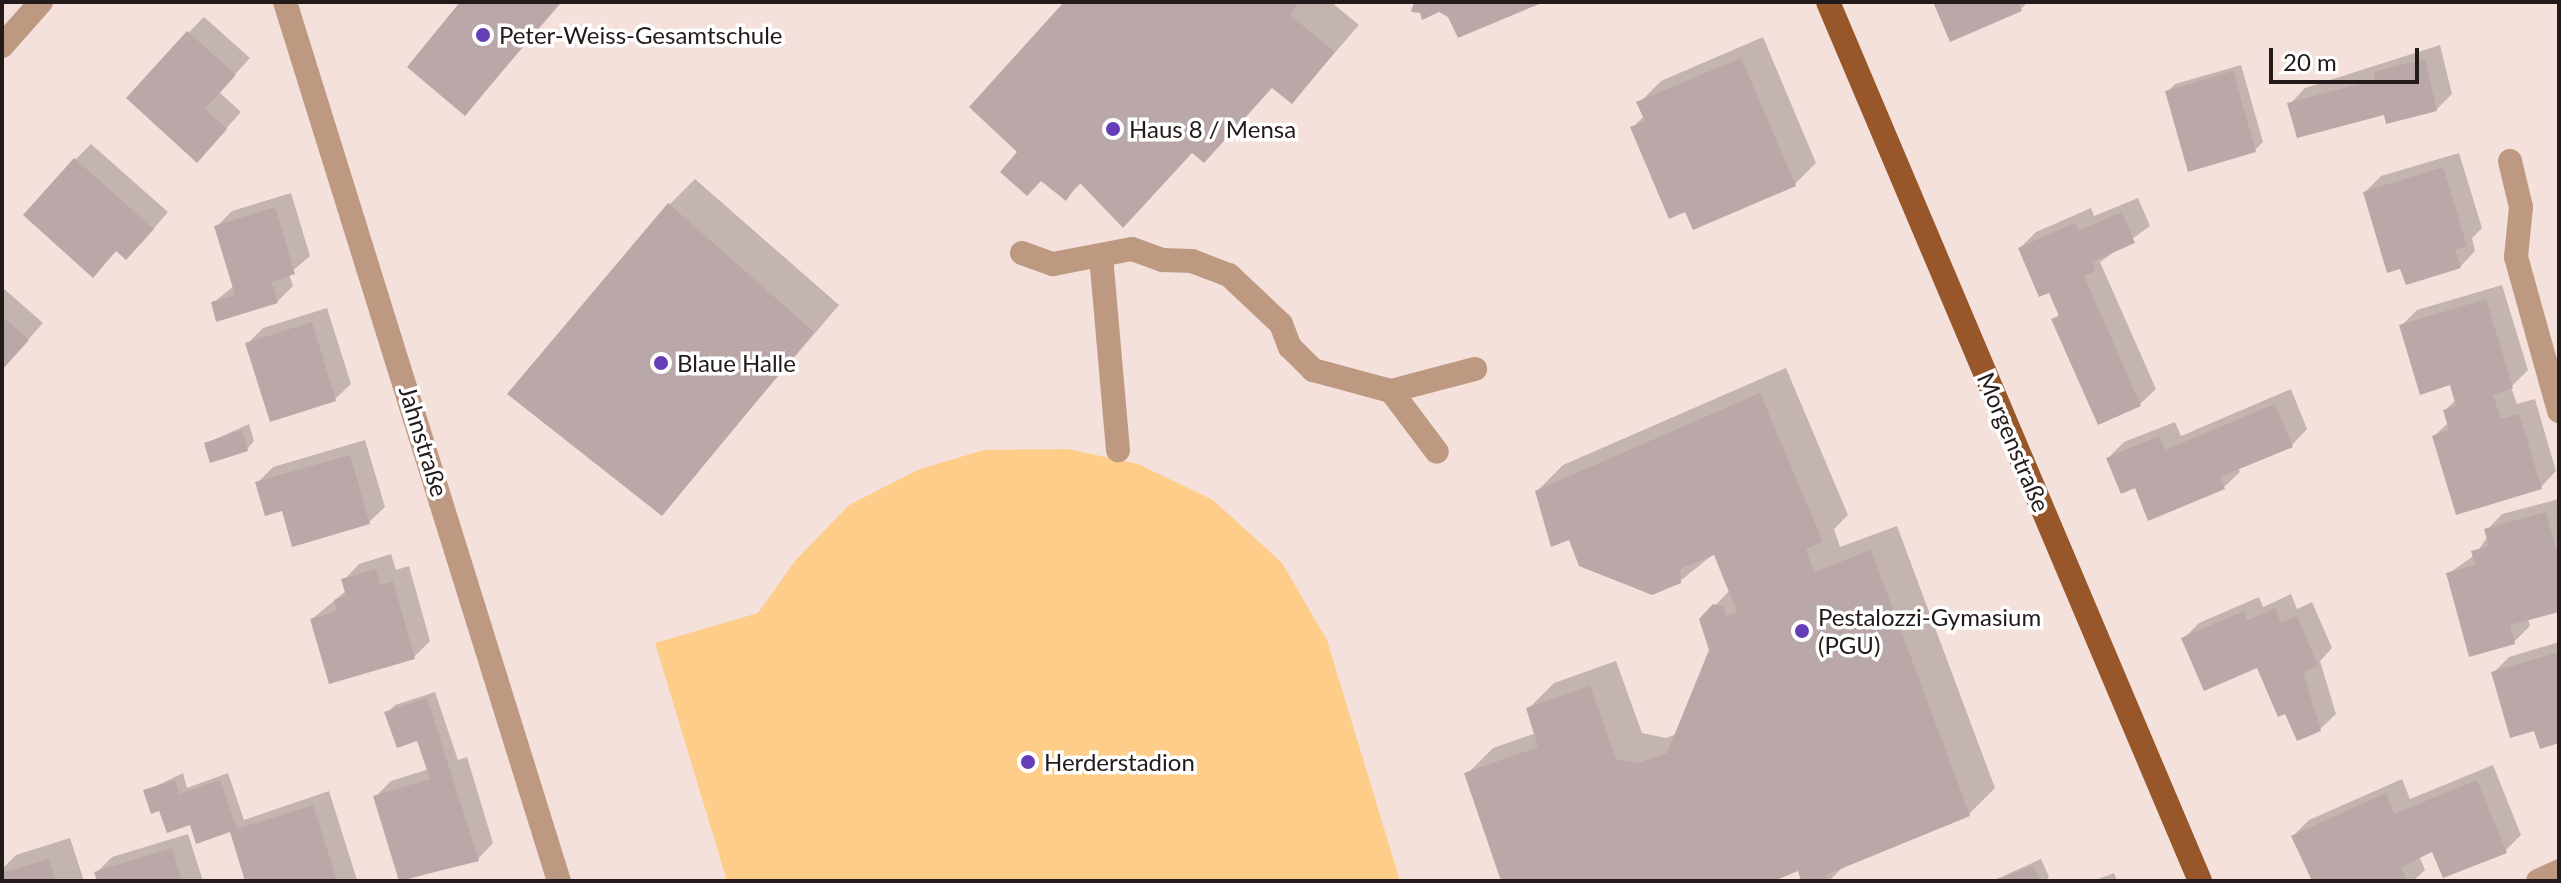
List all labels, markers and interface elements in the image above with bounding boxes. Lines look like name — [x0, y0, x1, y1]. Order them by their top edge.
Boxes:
place label: Peter-Weiss-Gesamtschule — [499, 21, 782, 49]
marker: Peter-Weiss-Gesamtschule — [474, 26, 492, 44]
scale bar — [2273, 32, 2423, 82]
text: 20 m — [2283, 47, 2337, 76]
place label: Haus 8 / Mensa — [1129, 115, 1296, 143]
marker: Haus 8 / Mensa — [1104, 120, 1122, 138]
place label: Blaue Halle — [677, 349, 796, 377]
marker: Blaue Halle — [652, 354, 670, 372]
street label: Morgenstraße — [1972, 368, 2056, 516]
street label: Jahnstraße — [394, 382, 454, 500]
place label: Pestalozzi-Gymasium (PGU) — [1818, 603, 2041, 659]
marker: Pestalozzi-Gymasium (PGU) — [1793, 622, 1811, 640]
place label: Herderstadion — [1044, 748, 1195, 776]
marker: Herderstadion — [1019, 753, 1037, 771]

